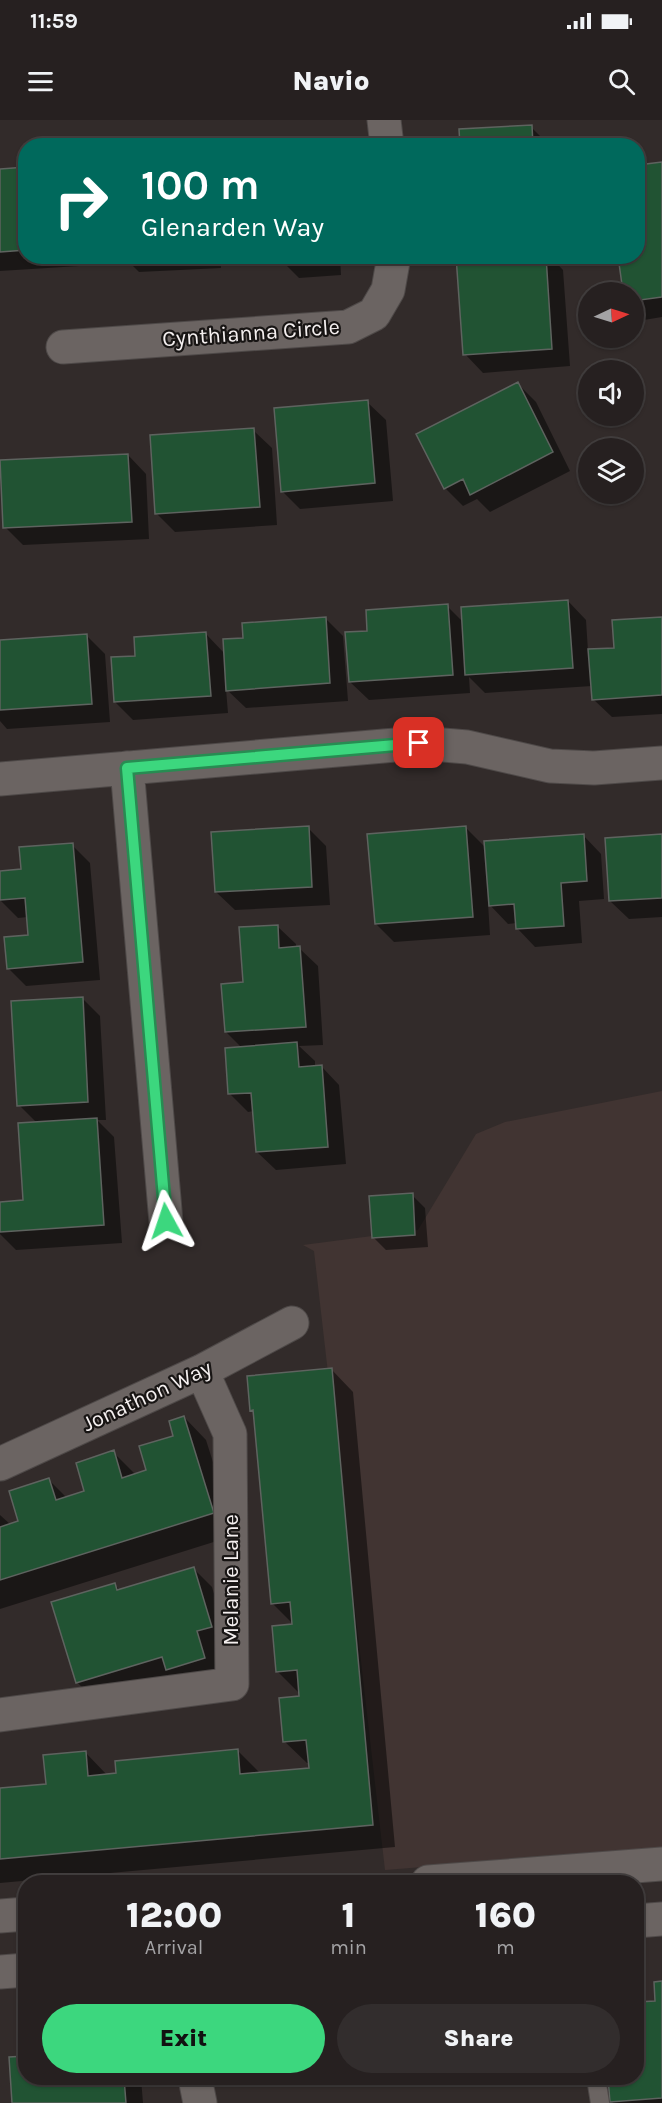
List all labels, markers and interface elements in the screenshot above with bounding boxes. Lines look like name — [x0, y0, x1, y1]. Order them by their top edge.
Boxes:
text: 11:59 — [30, 8, 78, 34]
icon: menu — [24, 65, 57, 98]
text: Navio — [292, 65, 370, 97]
icon: search — [605, 65, 638, 98]
text: 100 m — [141, 160, 260, 210]
icon: right — [42, 162, 120, 240]
text: Glenarden Way — [141, 211, 324, 243]
north arrow — [578, 282, 644, 348]
map controls — [578, 282, 644, 504]
street label: Cynthianna Circle — [161, 314, 341, 352]
button: sound — [578, 360, 644, 426]
button: layers — [578, 438, 644, 504]
pin — [393, 717, 444, 768]
icon: arrive — [402, 726, 435, 759]
position arrow — [134, 1189, 198, 1253]
street label: Jonathon Way — [78, 1355, 216, 1437]
street label: Melanie Lane — [218, 1514, 244, 1646]
text: 12:00 — [126, 1894, 222, 1936]
text: 1 — [342, 1894, 355, 1936]
text: 160 — [475, 1894, 536, 1936]
text: Arrival — [145, 1936, 203, 1959]
text: min — [330, 1936, 367, 1959]
text: m — [496, 1936, 515, 1959]
button: Exit — [42, 2004, 325, 2073]
button: Share — [337, 2004, 620, 2073]

